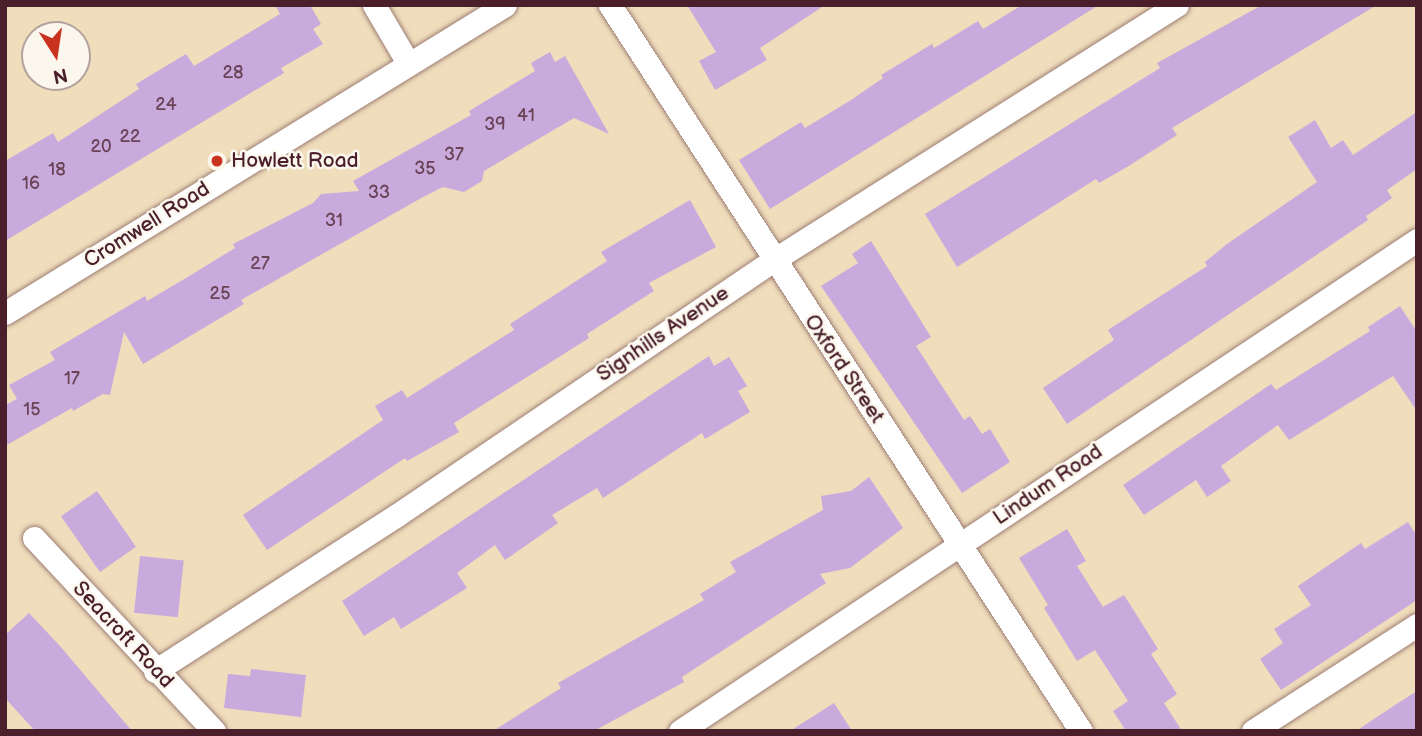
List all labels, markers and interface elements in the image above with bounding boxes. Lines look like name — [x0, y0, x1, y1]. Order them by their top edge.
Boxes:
north arrow — [21, 21, 91, 91]
text: N — [51, 62, 69, 88]
house number: 28 — [222, 62, 244, 84]
house number: 24 — [155, 94, 177, 116]
house number: 41 — [517, 105, 535, 127]
house number: 39 — [484, 114, 506, 136]
house number: 22 — [119, 126, 141, 148]
house number: 20 — [90, 136, 112, 158]
house number: 37 — [444, 144, 464, 166]
place label: Howlett Road — [231, 148, 359, 174]
marker: Howlett Road — [209, 153, 225, 169]
house number: 35 — [414, 158, 436, 180]
house number: 18 — [48, 159, 66, 181]
house number: 16 — [22, 173, 40, 195]
street label: Cromwell Road — [80, 176, 214, 274]
house number: 33 — [368, 182, 390, 204]
house number: 31 — [325, 210, 343, 232]
house number: 27 — [250, 253, 270, 275]
street label: Signhills Avenue — [592, 280, 734, 388]
house number: 25 — [210, 283, 230, 305]
street label: Oxford Street — [798, 310, 890, 428]
house number: 17 — [64, 368, 80, 390]
house number: 15 — [23, 399, 41, 421]
street label: Lindum Road — [989, 439, 1107, 531]
street label: Seacroft Road — [67, 576, 179, 694]

